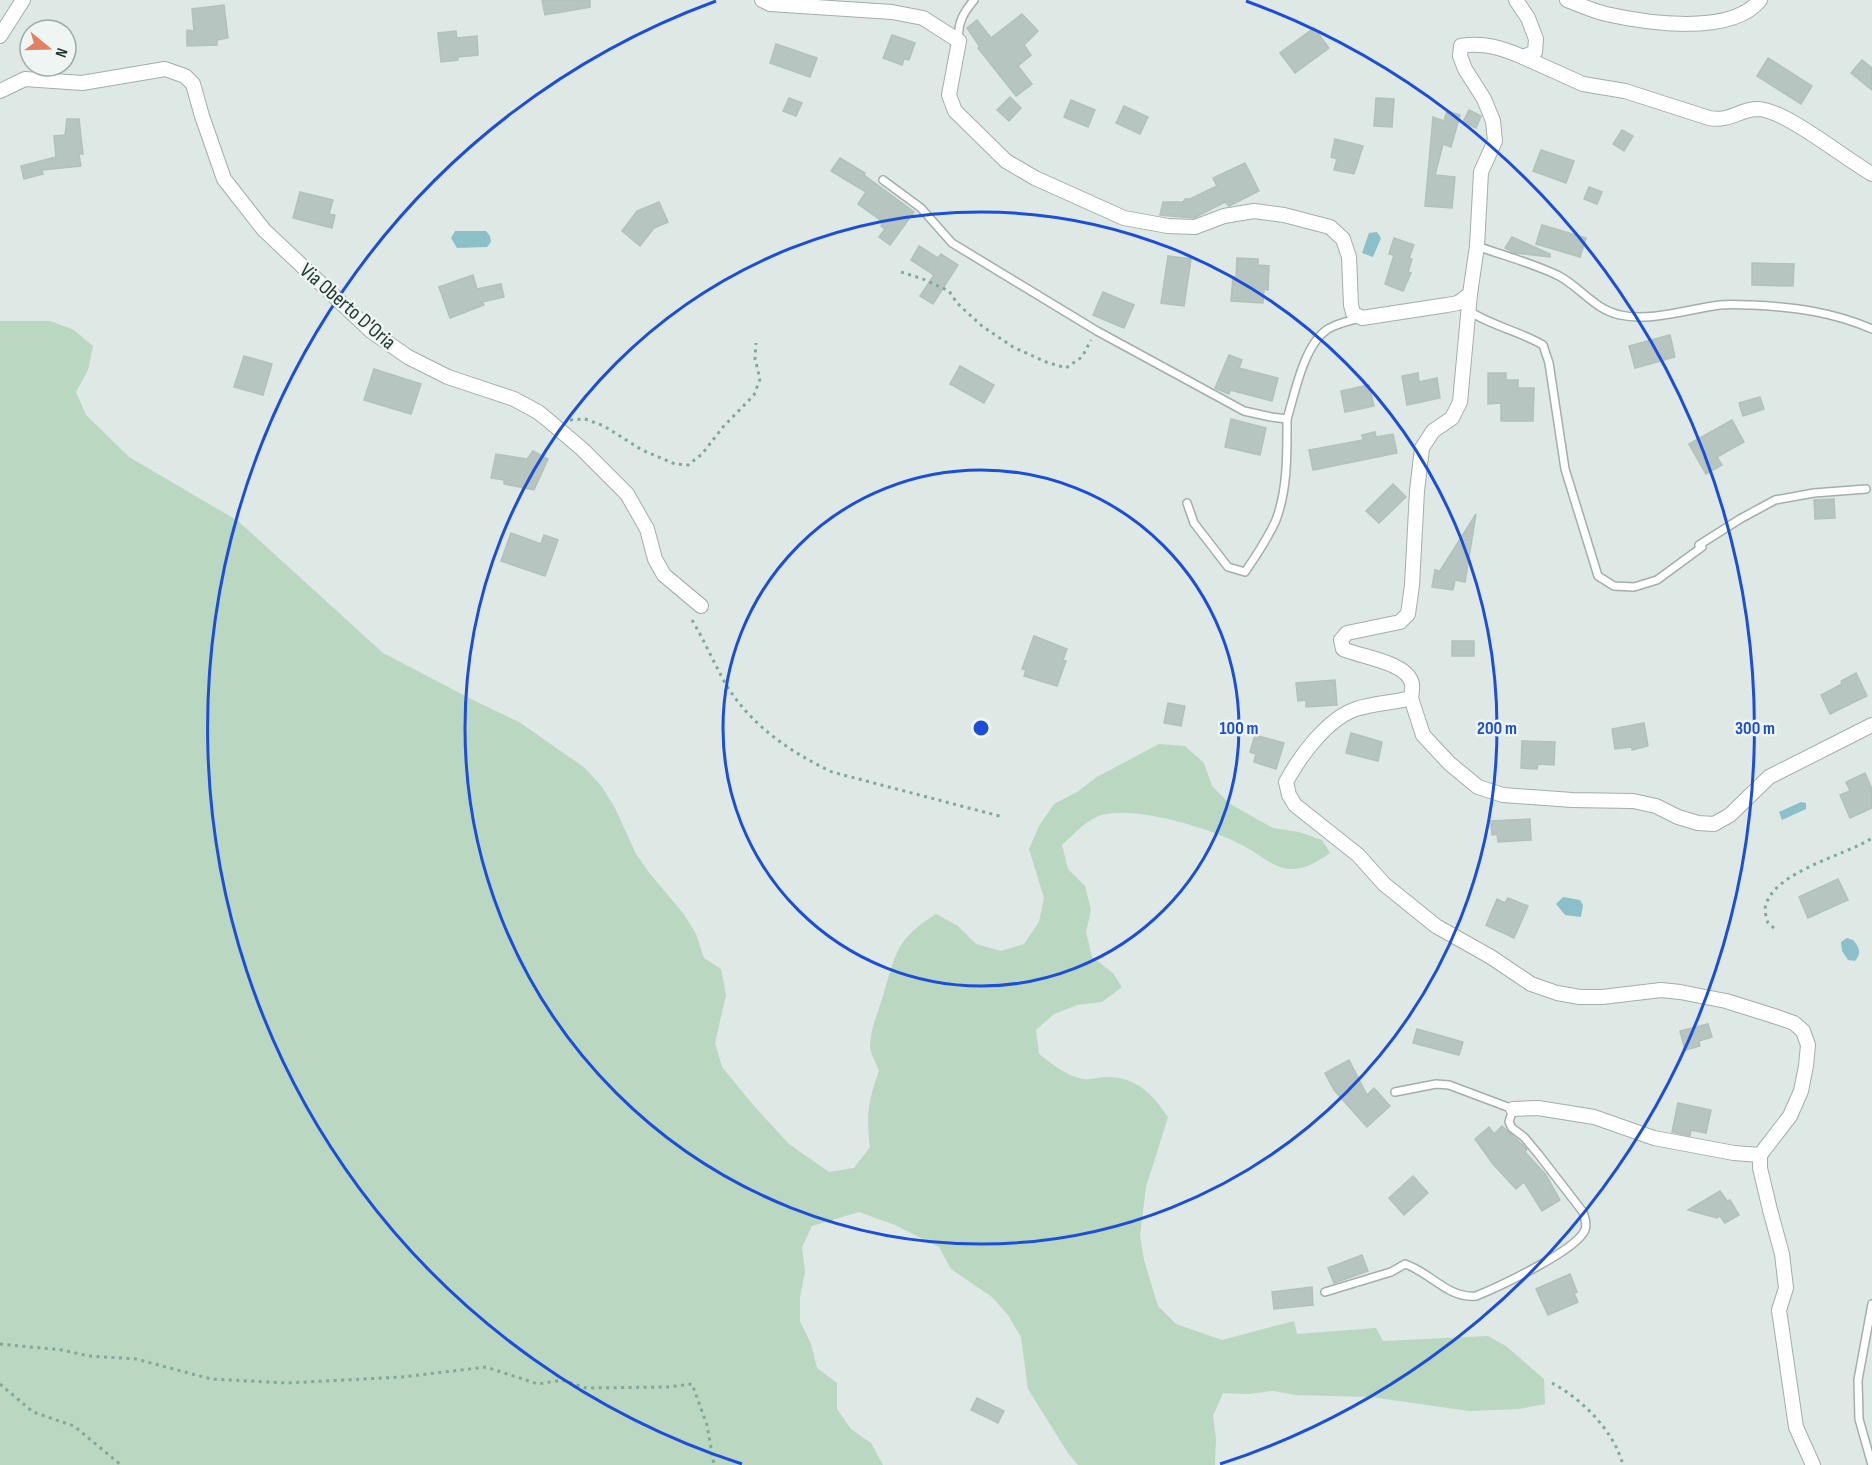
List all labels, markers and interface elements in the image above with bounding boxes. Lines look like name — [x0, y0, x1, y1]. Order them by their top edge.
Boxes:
north arrow — [18, 18, 78, 78]
text: N — [50, 45, 71, 60]
street label: Via Oberto D'Oria — [295, 258, 401, 355]
centre of rings — [971, 718, 991, 738]
text: 100 m — [1220, 718, 1259, 739]
text: 200 m — [1477, 718, 1517, 739]
text: 300 m — [1735, 718, 1775, 739]

